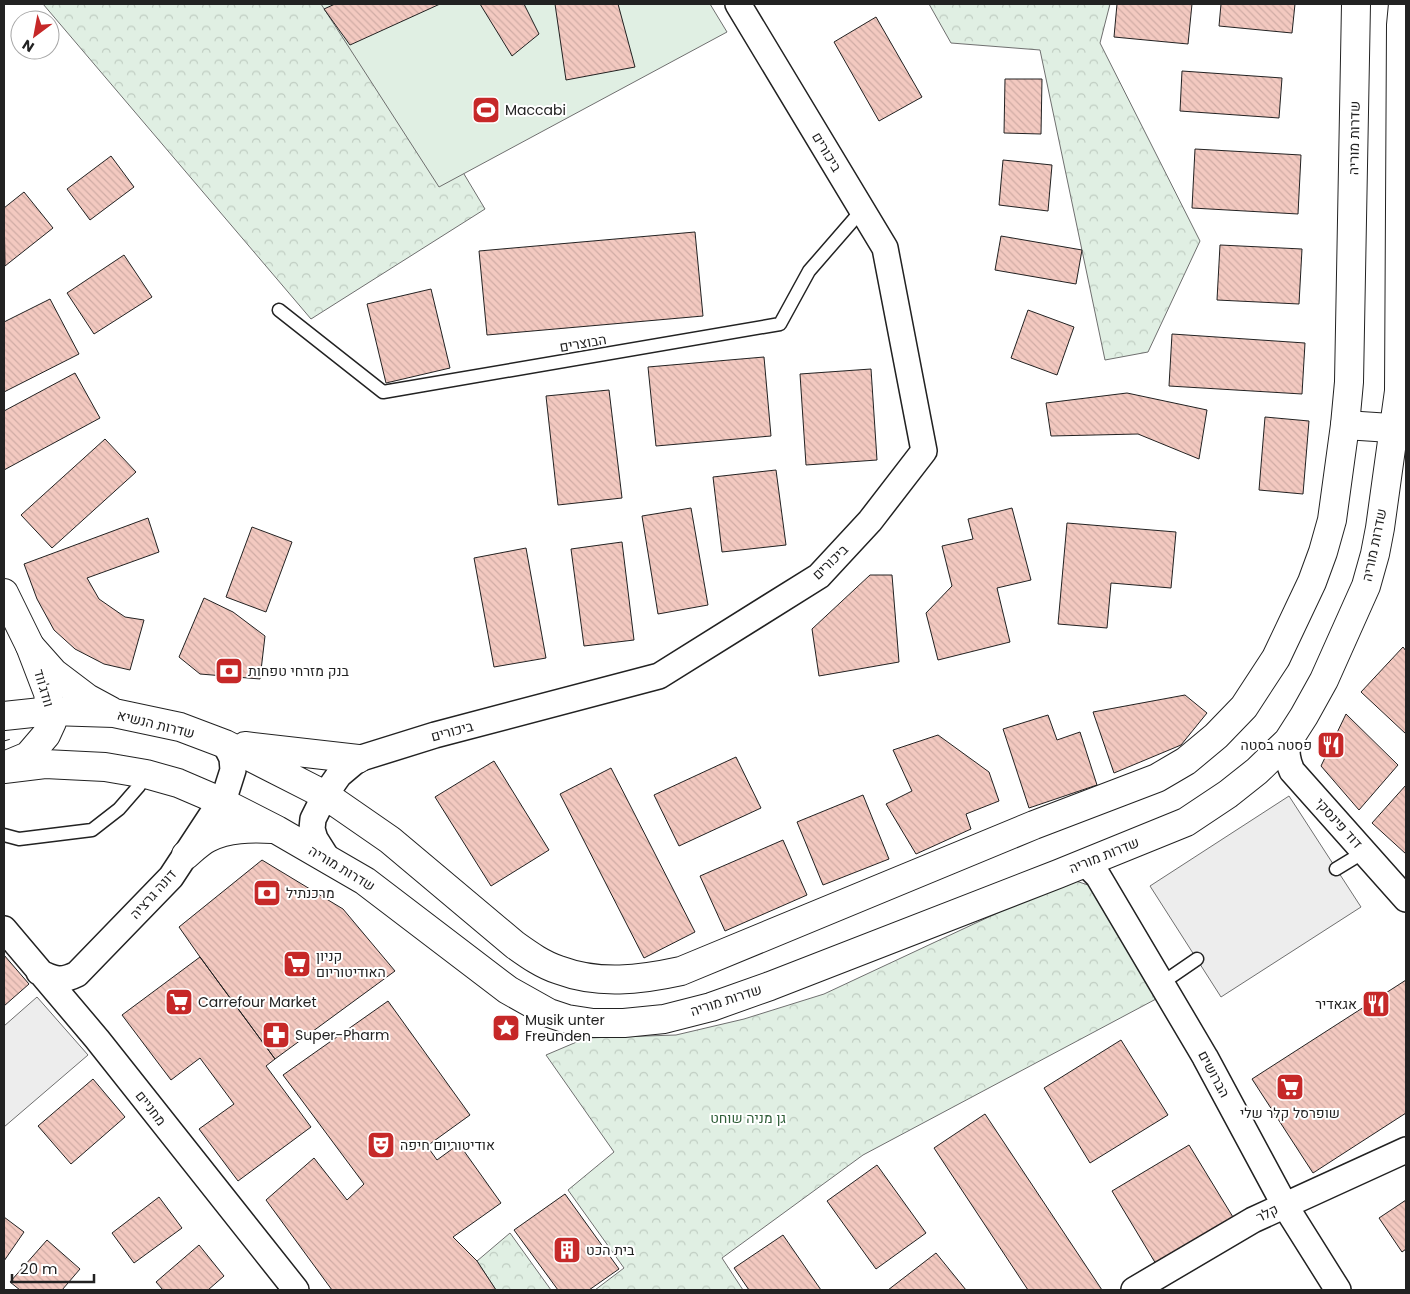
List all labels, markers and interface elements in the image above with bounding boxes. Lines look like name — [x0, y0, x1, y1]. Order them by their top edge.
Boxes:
north arrow — [10, 10, 60, 60]
text: N — [18, 35, 38, 57]
sports icon: Maccabi — [471, 95, 501, 125]
place label: Maccabi — [505, 100, 566, 120]
street label: שדרות מוריה — [1343, 101, 1365, 175]
street label: ביכורים — [807, 128, 847, 176]
street label: הבוצרים — [558, 329, 608, 357]
street label: שדרות מוריה — [1357, 507, 1391, 583]
street label: ביכורים — [807, 539, 853, 584]
bank icon: בנק מזרחי טפחות — [214, 656, 244, 686]
place label: בנק מזרחי טפחות — [248, 661, 349, 681]
street label: וודג'ווד — [29, 667, 59, 709]
street label: שדרות הנשיא — [115, 705, 197, 743]
street label: ביכורים — [429, 716, 476, 746]
restaurant icon: פסטה בסטה — [1316, 730, 1346, 760]
place label: פסטה בסטה — [1241, 735, 1312, 755]
street label: דוד פינסקי — [1311, 793, 1367, 853]
street label: שדרות מוריה — [1066, 832, 1142, 878]
street label: שדרות מוריה — [305, 840, 379, 896]
street label: דונה גרציה — [125, 865, 181, 923]
bank icon: מרכנתיל — [252, 878, 282, 908]
place label: מרכנתיל — [286, 883, 335, 903]
place label: קניון האודיטוריום — [316, 946, 386, 982]
supermarket icon: קניון האודיטוריום — [282, 949, 312, 979]
street label: שדרות מוריה — [688, 979, 764, 1021]
supermarket icon: Carrefour Market — [164, 987, 194, 1017]
restaurant icon: אגאדיר — [1361, 989, 1391, 1019]
place label: Carrefour Market — [198, 992, 317, 1012]
place label: אגאדיר — [1315, 994, 1357, 1014]
place label: Musik unter Freunden — [525, 1010, 605, 1046]
place icon: Musik unter Freunden — [491, 1013, 521, 1043]
pharmacy icon: Super-Pharm — [261, 1020, 291, 1050]
place label: Super-Pharm — [295, 1025, 389, 1045]
street label: הברושים — [1193, 1047, 1235, 1101]
supermarket icon: שופרסל קלר שלי — [1275, 1072, 1305, 1102]
street label: מחניים — [131, 1086, 171, 1130]
place label: שופרסל קלר שלי — [1240, 1103, 1340, 1123]
park label: גן מניה שוחט — [710, 1108, 786, 1128]
theatre icon: אודיטוריום חיפה — [366, 1130, 396, 1160]
place label: אודיטוריום חיפה — [400, 1135, 495, 1155]
street label: קלר — [1252, 1199, 1282, 1227]
building icon: בית הכט — [552, 1235, 582, 1265]
place label: בית הכט — [586, 1240, 635, 1260]
scale bar — [12, 1252, 95, 1284]
text: 20 m — [20, 1258, 58, 1279]

